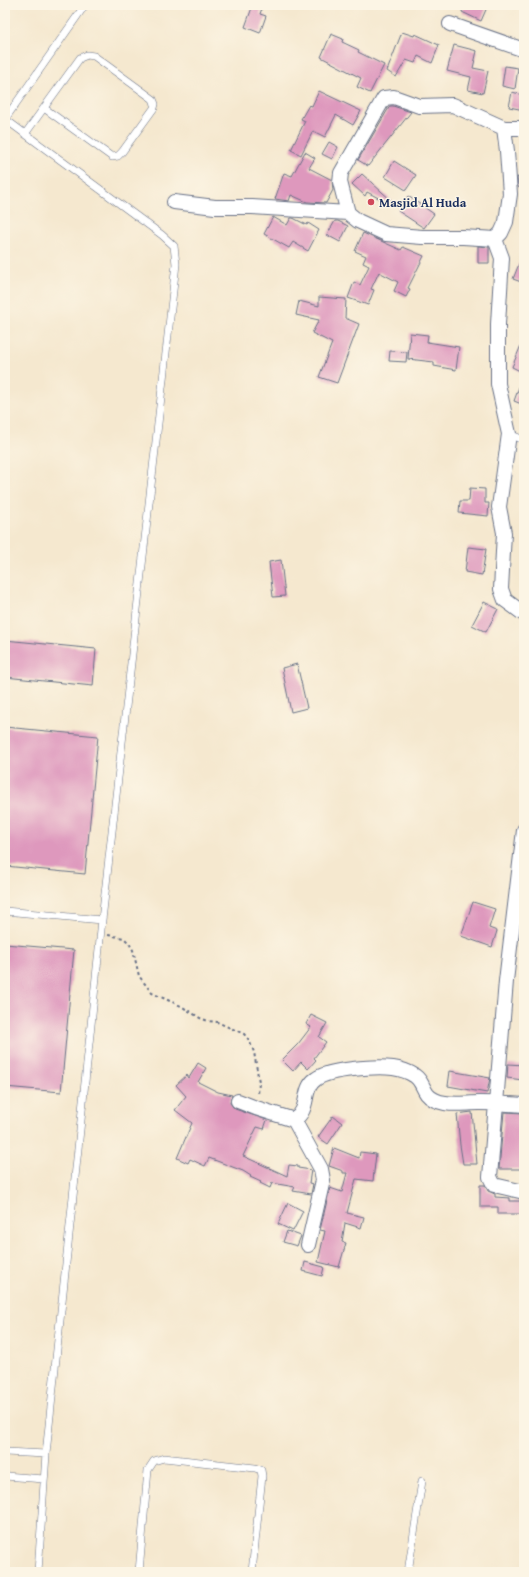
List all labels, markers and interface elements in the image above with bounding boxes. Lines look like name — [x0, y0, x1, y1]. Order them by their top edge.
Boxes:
place label: Masjid Al Huda — [379, 193, 467, 212]
marker: Masjid Al Huda — [366, 197, 376, 207]

